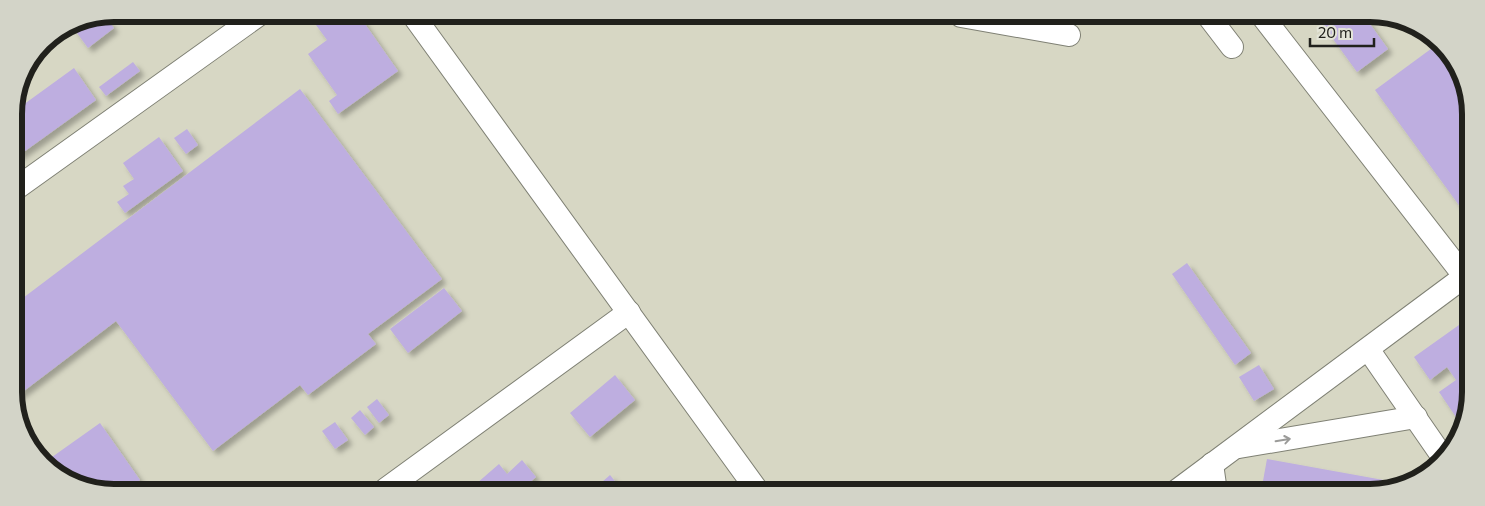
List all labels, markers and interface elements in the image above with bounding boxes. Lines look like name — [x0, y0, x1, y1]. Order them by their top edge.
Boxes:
scale bar — [1310, 15, 1374, 47]
text: 20 m — [1318, 23, 1352, 41]
one-way arrow — [1275, 434, 1291, 444]

